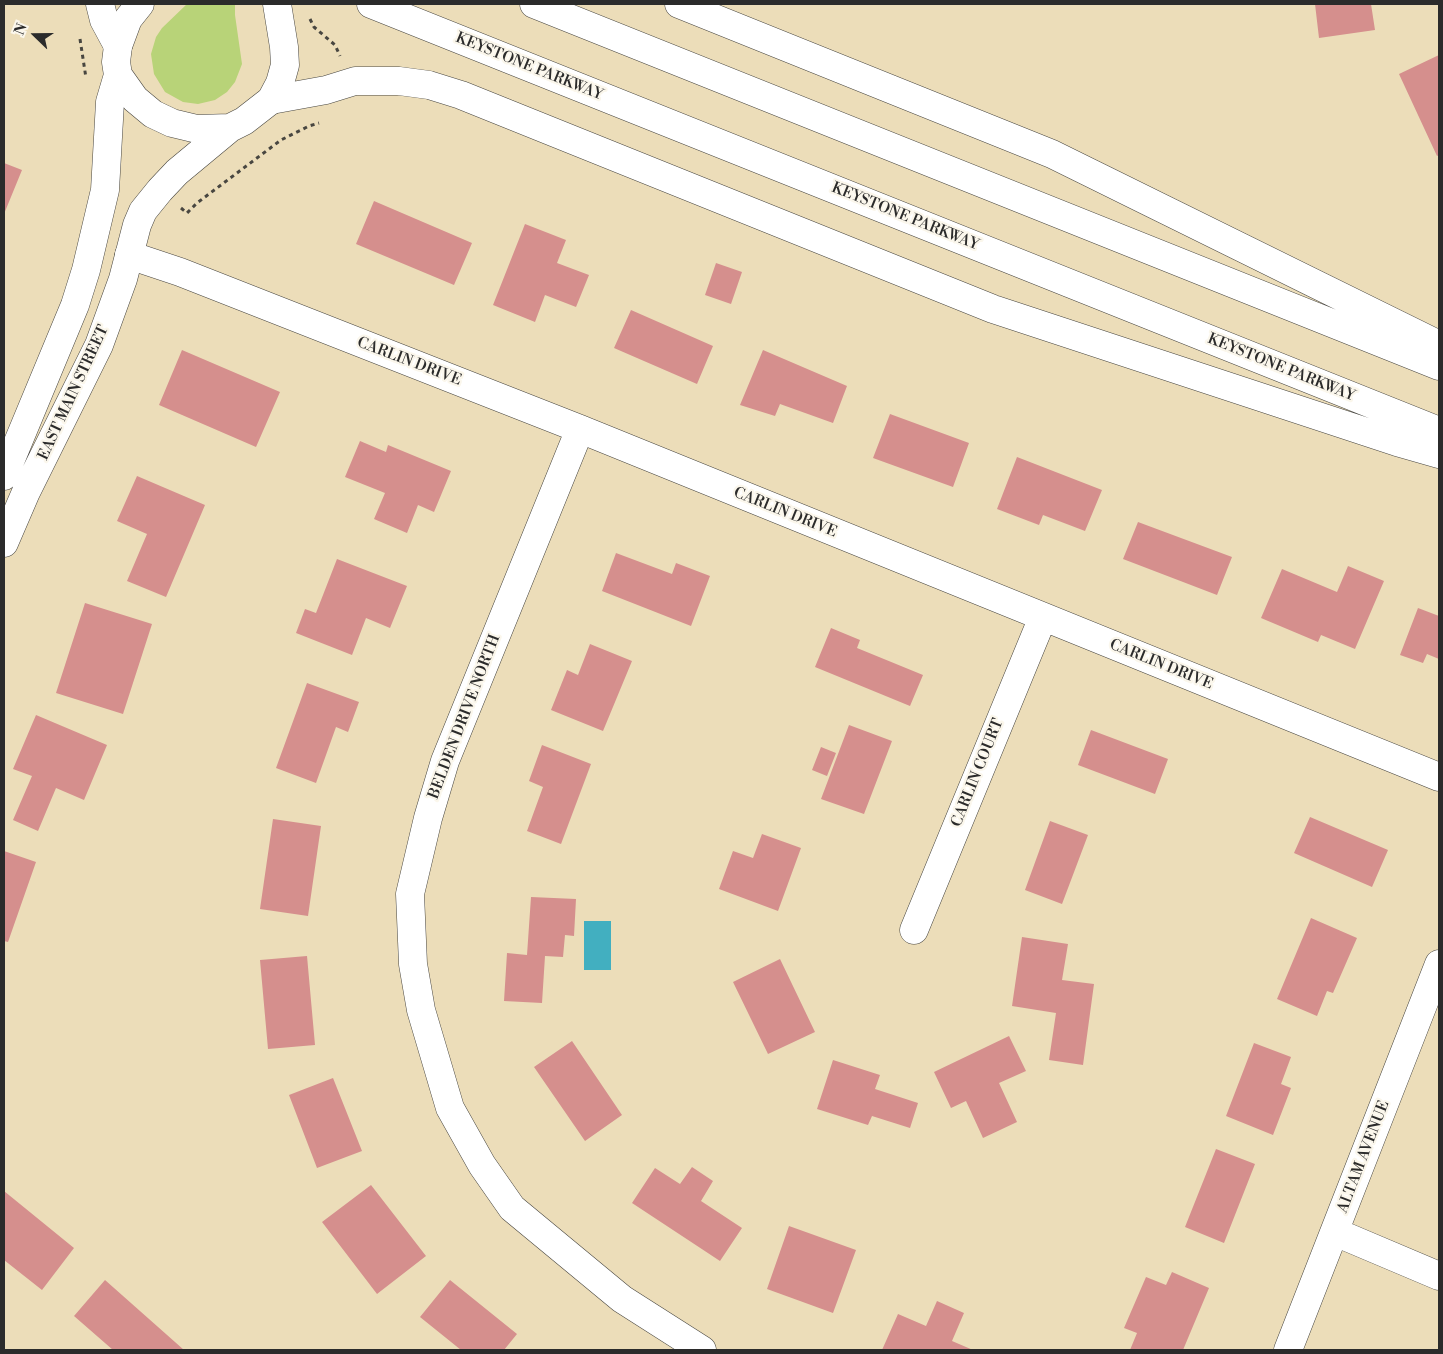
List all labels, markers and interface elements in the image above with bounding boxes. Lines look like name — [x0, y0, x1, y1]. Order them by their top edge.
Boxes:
north arrow — [10, 10, 60, 60]
text: N — [11, 21, 32, 38]
street label: KEYSTONE PARKWAY — [453, 29, 605, 105]
street label: KEYSTONE PARKWAY — [829, 179, 981, 255]
street label: EAST MAIN STREET — [35, 323, 113, 463]
street label: KEYSTONE PARKWAY — [1205, 330, 1357, 406]
street label: CARLIN DRIVE — [354, 334, 464, 390]
street label: CARLIN DRIVE — [731, 484, 839, 542]
street label: BELDEN DRIVE NORTH — [425, 632, 505, 802]
street label: CARLIN DRIVE — [1107, 636, 1215, 694]
street label: CARLIN COURT — [948, 716, 1008, 830]
street label: ALTAM AVENUE — [1334, 1098, 1394, 1216]

